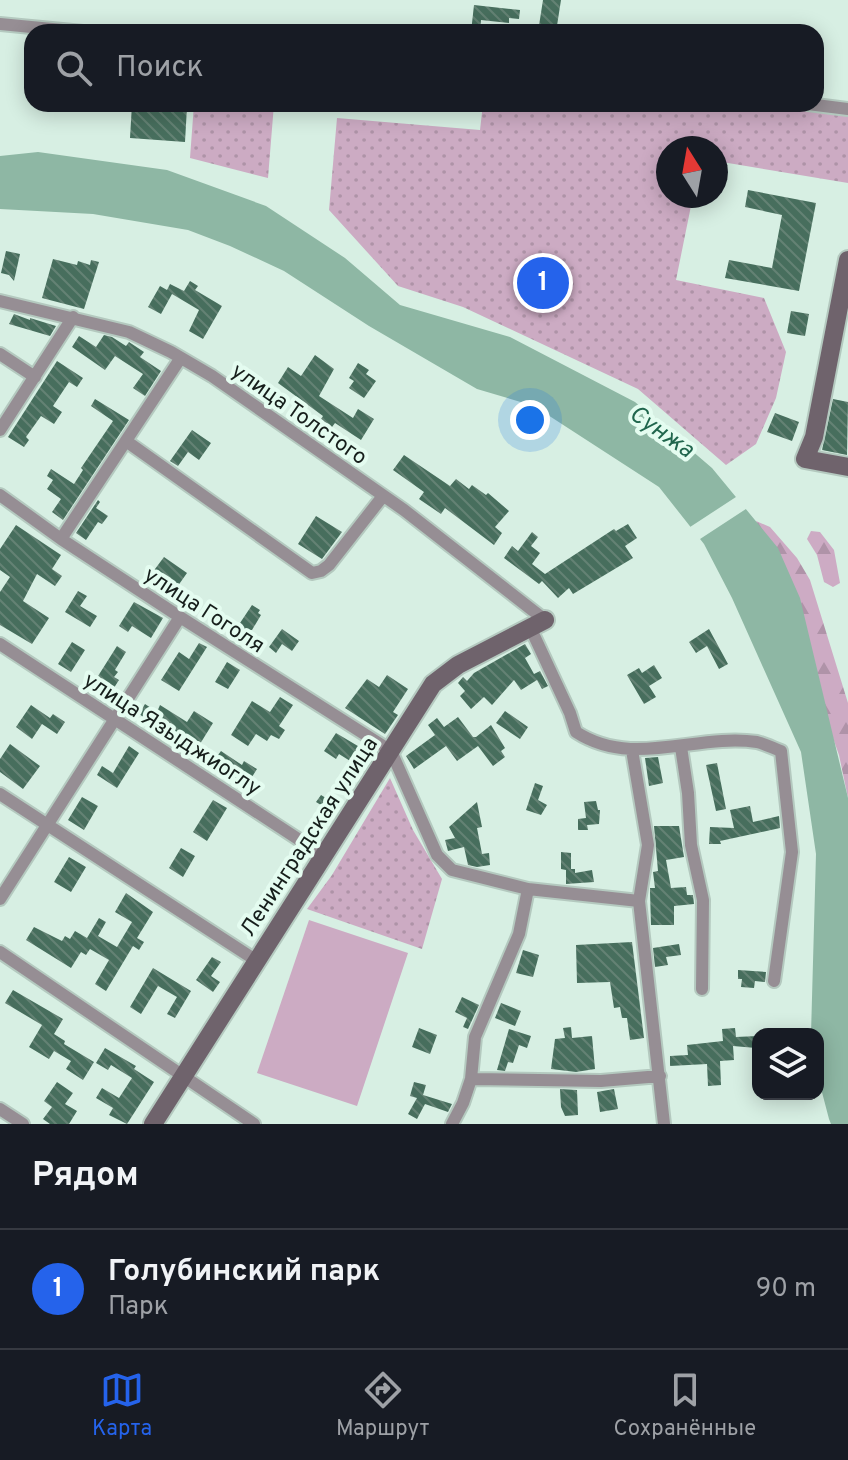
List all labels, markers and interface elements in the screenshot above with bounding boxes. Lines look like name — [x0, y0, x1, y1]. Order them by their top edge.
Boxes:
search box — [24, 24, 824, 112]
icon: search — [52, 46, 96, 90]
text: Поиск — [116, 50, 204, 87]
north arrow — [656, 136, 728, 208]
pin: 1 — [517, 253, 569, 313]
street label: улица Толстого — [225, 358, 372, 472]
your location — [510, 400, 550, 440]
water label: Сунжа — [623, 400, 700, 466]
street label: улица Гоголя — [138, 562, 269, 660]
street label: улица Языджиоглу — [78, 668, 266, 803]
street label: Ленинградская улица — [235, 732, 385, 942]
map controls — [752, 1028, 824, 1100]
button: layers — [752, 1028, 824, 1100]
text: Рядом — [32, 1155, 139, 1198]
text: Голубинский парк — [108, 1254, 380, 1291]
text: 1 — [53, 1273, 63, 1306]
text: 90 m — [756, 1273, 816, 1306]
text: Парк — [108, 1291, 169, 1324]
tab: Карта — [92, 1368, 152, 1443]
tab: Маршрут — [336, 1368, 430, 1443]
tab: Сохранённые — [613, 1368, 756, 1443]

